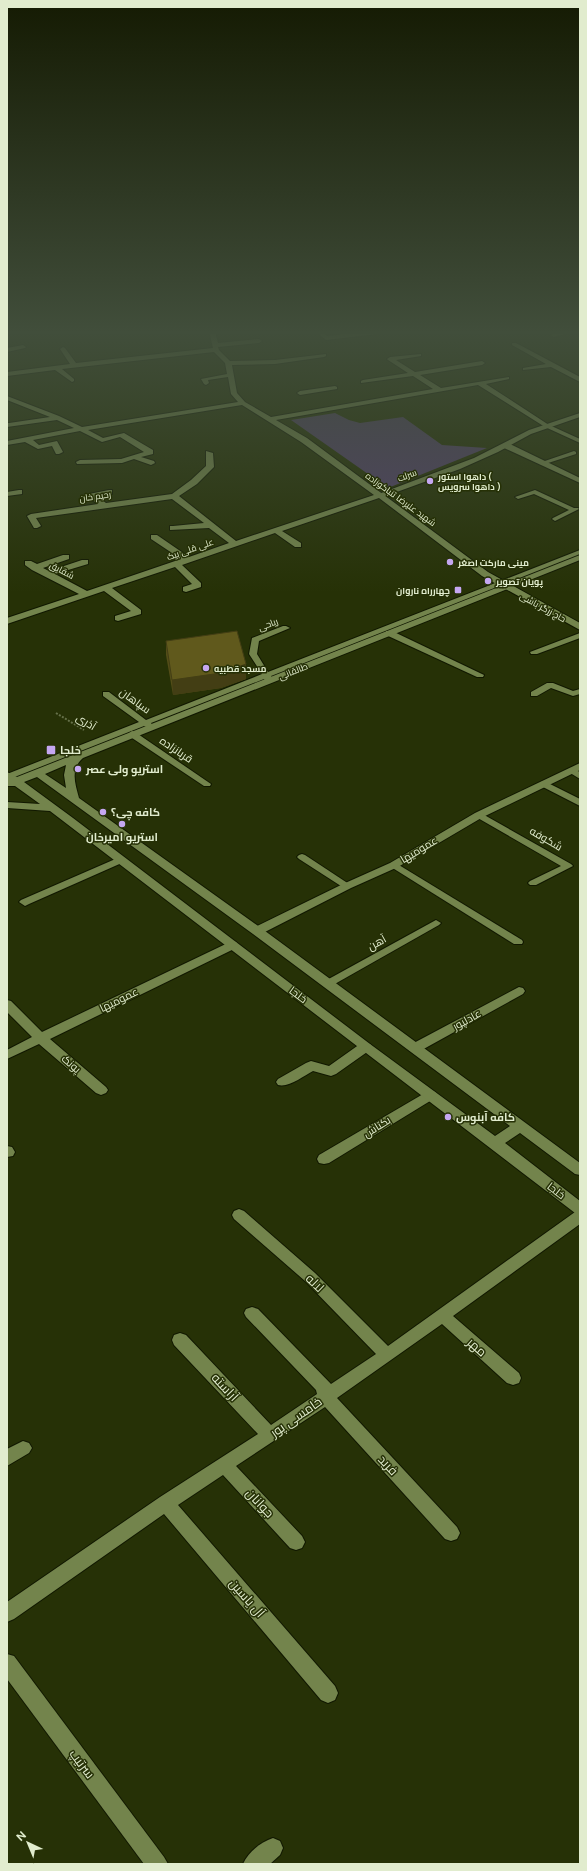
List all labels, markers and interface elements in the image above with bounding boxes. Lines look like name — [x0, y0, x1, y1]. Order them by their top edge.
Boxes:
street label: سرلت — [396, 466, 418, 484]
street label: شهید علیرضا تنباکوزاده — [364, 470, 438, 528]
place label: داهوا استور ( داهوا سرویس ) — [437, 471, 500, 493]
marker: داهوا استور ( داهوا سرویس ) — [425, 476, 435, 486]
street label: رحیم خان — [78, 488, 112, 505]
street label: علی قلی بیک — [165, 536, 215, 562]
marker: مینی مارکت اصغر — [445, 557, 455, 567]
place label: مینی مارکت اصغر — [457, 557, 529, 569]
street label: شقایق — [47, 559, 76, 582]
marker: پویان تصویر — [483, 576, 493, 586]
place label: پویان تصویر — [495, 576, 544, 588]
place label: چهارراه ناروان — [396, 585, 450, 597]
marker: چهارراه ناروان — [453, 585, 463, 595]
street label: حاج زرگر باشی — [517, 590, 568, 625]
street label: ریاحی — [257, 615, 279, 633]
street label: طالقانی — [277, 660, 310, 682]
marker: مسجد قطبیه — [201, 663, 211, 673]
place label: مسجد قطبیه — [214, 663, 267, 675]
street label: سپاهان — [117, 685, 153, 717]
street label: آذری — [74, 711, 98, 733]
street label: قربانزاده — [157, 734, 195, 766]
marker: خلجا — [45, 744, 57, 756]
place label: خلجا — [60, 744, 81, 757]
place label: استریو ولی عصر — [85, 763, 163, 777]
marker: استریو ولی عصر — [73, 764, 83, 774]
place label: کافه چی؟ — [111, 806, 160, 821]
marker: کافه چی؟ — [98, 807, 108, 817]
marker: استریو امیرخان — [117, 819, 127, 829]
street label: شکوفه — [527, 824, 565, 854]
place label: استریو امیرخان — [86, 831, 158, 845]
street label: عمومیها — [398, 834, 440, 866]
street label: آهن — [365, 933, 389, 953]
street label: خلجا — [286, 984, 310, 1006]
street label: عمومیها — [98, 985, 140, 1015]
street label: عادلپور — [450, 1007, 484, 1034]
street label: پونک — [59, 1052, 83, 1076]
place label: کافه آبنوس — [456, 1111, 515, 1125]
marker: کافه آبنوس — [443, 1112, 453, 1122]
street label: بکتاش — [361, 1114, 393, 1140]
street label: خلجا — [544, 1180, 568, 1202]
street label: لاله — [303, 1271, 327, 1295]
street label: مهر — [463, 1334, 490, 1360]
street label: آراسته — [208, 1370, 242, 1404]
street label: خامسی پور — [266, 1394, 326, 1442]
street label: فرید — [375, 1452, 401, 1478]
street label: جوانان — [243, 1485, 277, 1521]
street label: آل یاسین — [225, 1576, 268, 1621]
street label: سرتیپ — [65, 1747, 98, 1783]
north arrow — [8, 1823, 48, 1863]
text: N — [14, 1829, 29, 1844]

